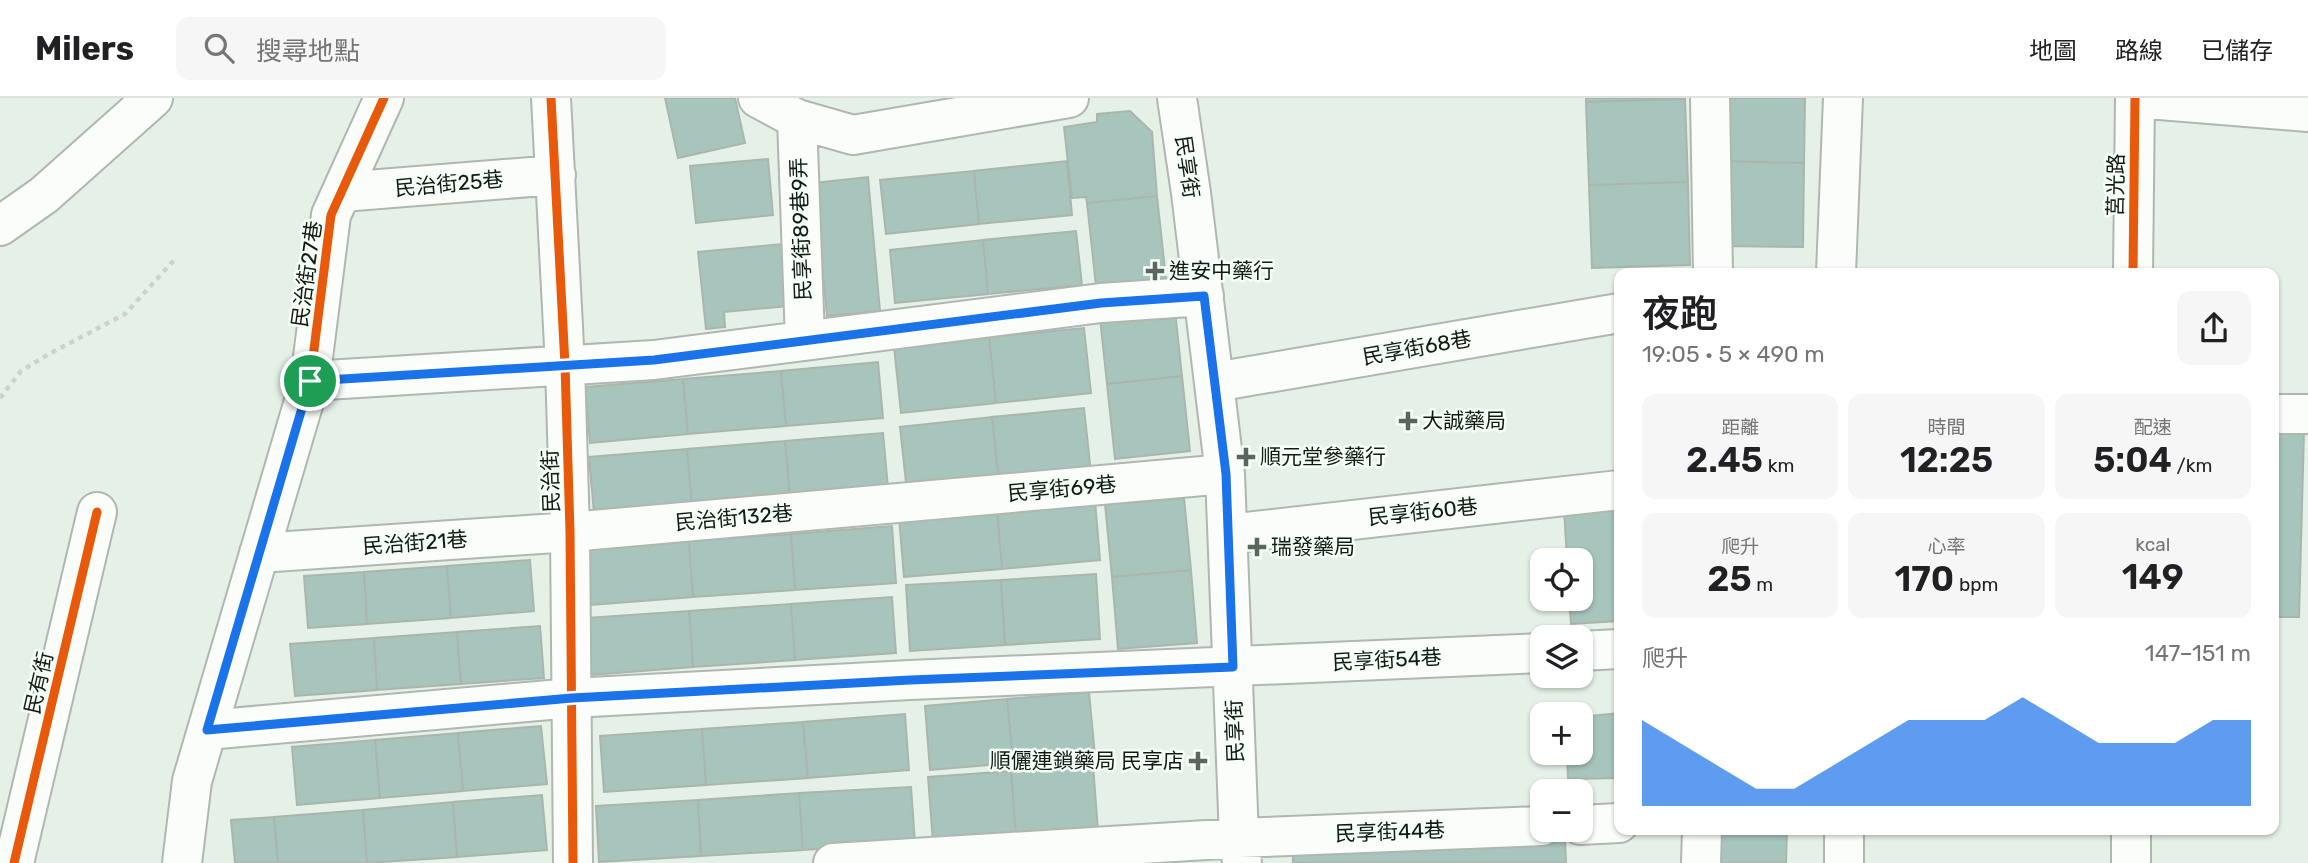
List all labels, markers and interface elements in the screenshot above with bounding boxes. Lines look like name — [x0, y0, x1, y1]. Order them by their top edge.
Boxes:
search box — [176, 17, 666, 80]
text: Milers — [35, 29, 134, 68]
icon: search — [200, 29, 238, 67]
text: 搜尋地點 — [256, 36, 360, 67]
text: 地圖 — [2029, 37, 2077, 65]
text: 路線 — [2115, 37, 2163, 65]
text: 已儲存 — [2201, 37, 2273, 65]
street label: 民享街 — [1171, 134, 1204, 200]
street label: 莒光路 — [2102, 153, 2129, 217]
street label: 民享街89巷9弄 — [786, 157, 815, 301]
street label: 民治街25巷 — [394, 166, 504, 201]
street label: 民治街27巷 — [287, 219, 326, 329]
place label: 進安中藥行 — [1169, 258, 1274, 283]
marker: 進安中藥行 — [1147, 263, 1163, 279]
text: 夜跑 — [1642, 291, 1718, 337]
button: share — [2177, 291, 2251, 365]
street label: 民享街68巷 — [1361, 326, 1473, 369]
text: 19:05 · 5 × 490 m — [1642, 340, 1825, 368]
pin — [280, 351, 340, 411]
icon: arrive — [291, 362, 329, 400]
place label: 大誠藥局 — [1422, 408, 1506, 433]
marker: 大誠藥局 — [1400, 413, 1416, 429]
text: 距離 — [1721, 416, 1759, 439]
text: 時間 — [1927, 416, 1966, 439]
text: 配速 — [2134, 416, 2172, 439]
text: 2.45 — [1686, 439, 1763, 481]
text: 12:25 — [1900, 439, 1993, 481]
text: 5:04 — [2093, 439, 2172, 481]
place label: 順元堂參藥行 — [1260, 444, 1386, 469]
street label: 民治街 — [537, 449, 564, 513]
marker: 順元堂參藥行 — [1238, 449, 1254, 465]
text: km — [1763, 454, 1794, 477]
text: /km — [2172, 454, 2212, 477]
street label: 民享街69巷 — [1007, 471, 1117, 506]
street label: 民享街60巷 — [1367, 493, 1479, 530]
street label: 民治街132巷 — [674, 500, 794, 535]
street label: 民治街21巷 — [362, 526, 468, 559]
text: kcal — [2135, 533, 2170, 556]
place label: 瑞發藥局 — [1271, 534, 1355, 559]
text: 爬升 — [1721, 535, 1759, 558]
text: 心率 — [1927, 535, 1966, 558]
marker: 瑞發藥局 — [1249, 539, 1265, 555]
map controls — [1530, 548, 1593, 842]
button: locate — [1530, 548, 1593, 611]
text: 149 — [2122, 556, 2184, 598]
text: 25 — [1707, 558, 1752, 600]
text: 170 — [1895, 558, 1954, 600]
text: m — [1752, 573, 1773, 596]
text: bpm — [1954, 573, 1998, 596]
button: layers — [1530, 625, 1593, 688]
text: 147–151 m — [2145, 639, 2251, 667]
street label: 民享街54巷 — [1332, 644, 1442, 675]
text: 爬升 — [1642, 644, 1688, 672]
street label: 民有街 — [19, 649, 58, 716]
street label: 民享街 — [1221, 699, 1248, 763]
button: + — [1530, 702, 1593, 765]
place label: 順儷連鎖藥局 民享店 — [990, 748, 1184, 773]
marker: 順儷連鎖藥局 民享店 — [1190, 753, 1206, 769]
button: − — [1530, 779, 1593, 842]
street label: 民享街44巷 — [1335, 817, 1445, 846]

